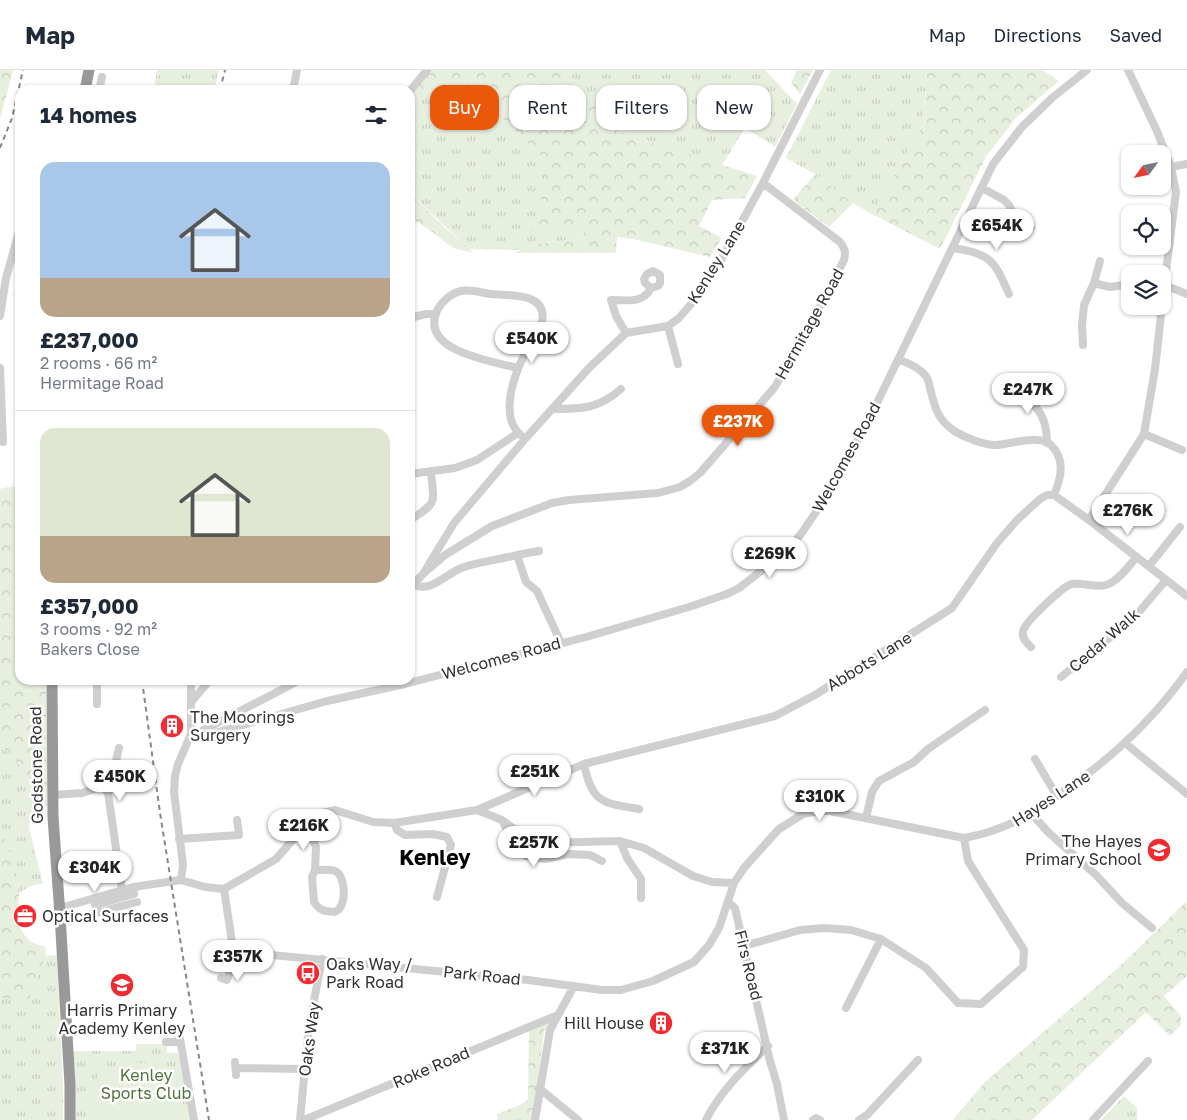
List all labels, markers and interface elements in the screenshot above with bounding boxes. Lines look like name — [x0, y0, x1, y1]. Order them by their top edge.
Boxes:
text: Map — [25, 20, 75, 49]
text: Map — [929, 24, 965, 46]
text: Directions — [993, 24, 1081, 46]
text: Saved — [1109, 24, 1162, 46]
chip: Buy — [430, 85, 499, 130]
chip: Rent — [509, 85, 586, 130]
chip: Filters — [596, 85, 687, 130]
chip: New — [697, 85, 771, 130]
icon: filters — [362, 101, 390, 129]
text: 14 homes — [40, 102, 137, 128]
north arrow — [1121, 145, 1171, 195]
map controls — [1121, 145, 1171, 315]
icon: home — [170, 195, 260, 285]
button: locate — [1121, 205, 1171, 255]
pin: £654K — [962, 208, 1032, 251]
text: £654K — [971, 215, 1023, 235]
street label: Kenley Lane — [683, 217, 749, 307]
street label: Hermitage Road — [770, 265, 848, 383]
button: layers — [1121, 265, 1171, 315]
pin: £540K — [497, 322, 567, 364]
text: £237,000 — [40, 327, 139, 353]
text: £540K — [506, 328, 558, 348]
text: 2 rooms · 66 m² — [40, 353, 157, 373]
pin: £247K — [993, 372, 1063, 415]
text: Hermitage Road — [40, 373, 164, 393]
text: £247K — [1003, 379, 1053, 399]
street label: Welcomes Road — [808, 399, 884, 515]
pin: £237K — [703, 404, 773, 447]
text: £237K — [713, 411, 763, 431]
icon: home — [170, 460, 260, 550]
pin: £276K — [1093, 494, 1163, 536]
text: £276K — [1103, 500, 1153, 520]
pin: £269K — [735, 536, 805, 579]
text: £269K — [744, 543, 796, 563]
text: £357,000 — [40, 593, 139, 619]
street label: Cedar Walk — [1065, 604, 1143, 676]
text: 3 rooms · 92 m² — [40, 619, 157, 639]
street label: Abbots Lane — [823, 627, 915, 695]
street label: Welcomes Road — [439, 633, 563, 683]
text: Bakers Close — [40, 639, 140, 659]
street label: Godstone Road — [25, 706, 47, 824]
place label: The Moorings Surgery — [190, 707, 295, 745]
building icon: The Moorings Surgery — [159, 713, 185, 739]
pin: £251K — [500, 754, 570, 797]
pin: £450K — [85, 760, 155, 802]
text: £251K — [510, 761, 560, 781]
street label: Hayes Lane — [1008, 765, 1094, 831]
text: £450K — [94, 766, 146, 786]
pin: £310K — [785, 780, 855, 822]
text: £310K — [795, 786, 845, 806]
pin: £216K — [269, 808, 339, 851]
text: £216K — [279, 815, 329, 835]
pin: £257K — [499, 826, 569, 868]
place label: The Hayes Primary School — [1025, 831, 1142, 869]
text: £257K — [509, 832, 559, 852]
school or university icon: The Hayes Primary School — [1146, 837, 1172, 863]
district label: Kenley — [399, 844, 471, 870]
pin: £304K — [60, 850, 130, 893]
text: £304K — [69, 857, 121, 877]
office icon: Optical Surfaces — [12, 903, 38, 929]
place label: Optical Surfaces — [42, 906, 169, 926]
street label: Firs Road — [731, 928, 767, 1002]
pin: £357K — [203, 940, 273, 982]
text: £357K — [213, 946, 263, 966]
place label: Oaks Way / Park Road — [326, 954, 413, 992]
bus stop icon: Oaks Way / Park Road — [295, 960, 321, 986]
street label: Park Road — [442, 961, 522, 989]
school or university icon: Harris Primary Academy Kenley — [109, 972, 135, 998]
place label: Harris Primary Academy Kenley — [59, 1000, 186, 1038]
street label: Oaks Way — [294, 1001, 324, 1077]
building icon: Hill House — [648, 1010, 674, 1036]
place label: Hill House — [564, 1013, 644, 1033]
pin: £371K — [690, 1032, 760, 1074]
text: £371K — [701, 1038, 749, 1058]
street label: Roke Road — [390, 1042, 472, 1092]
park label: Kenley Sports Club — [101, 1065, 191, 1103]

